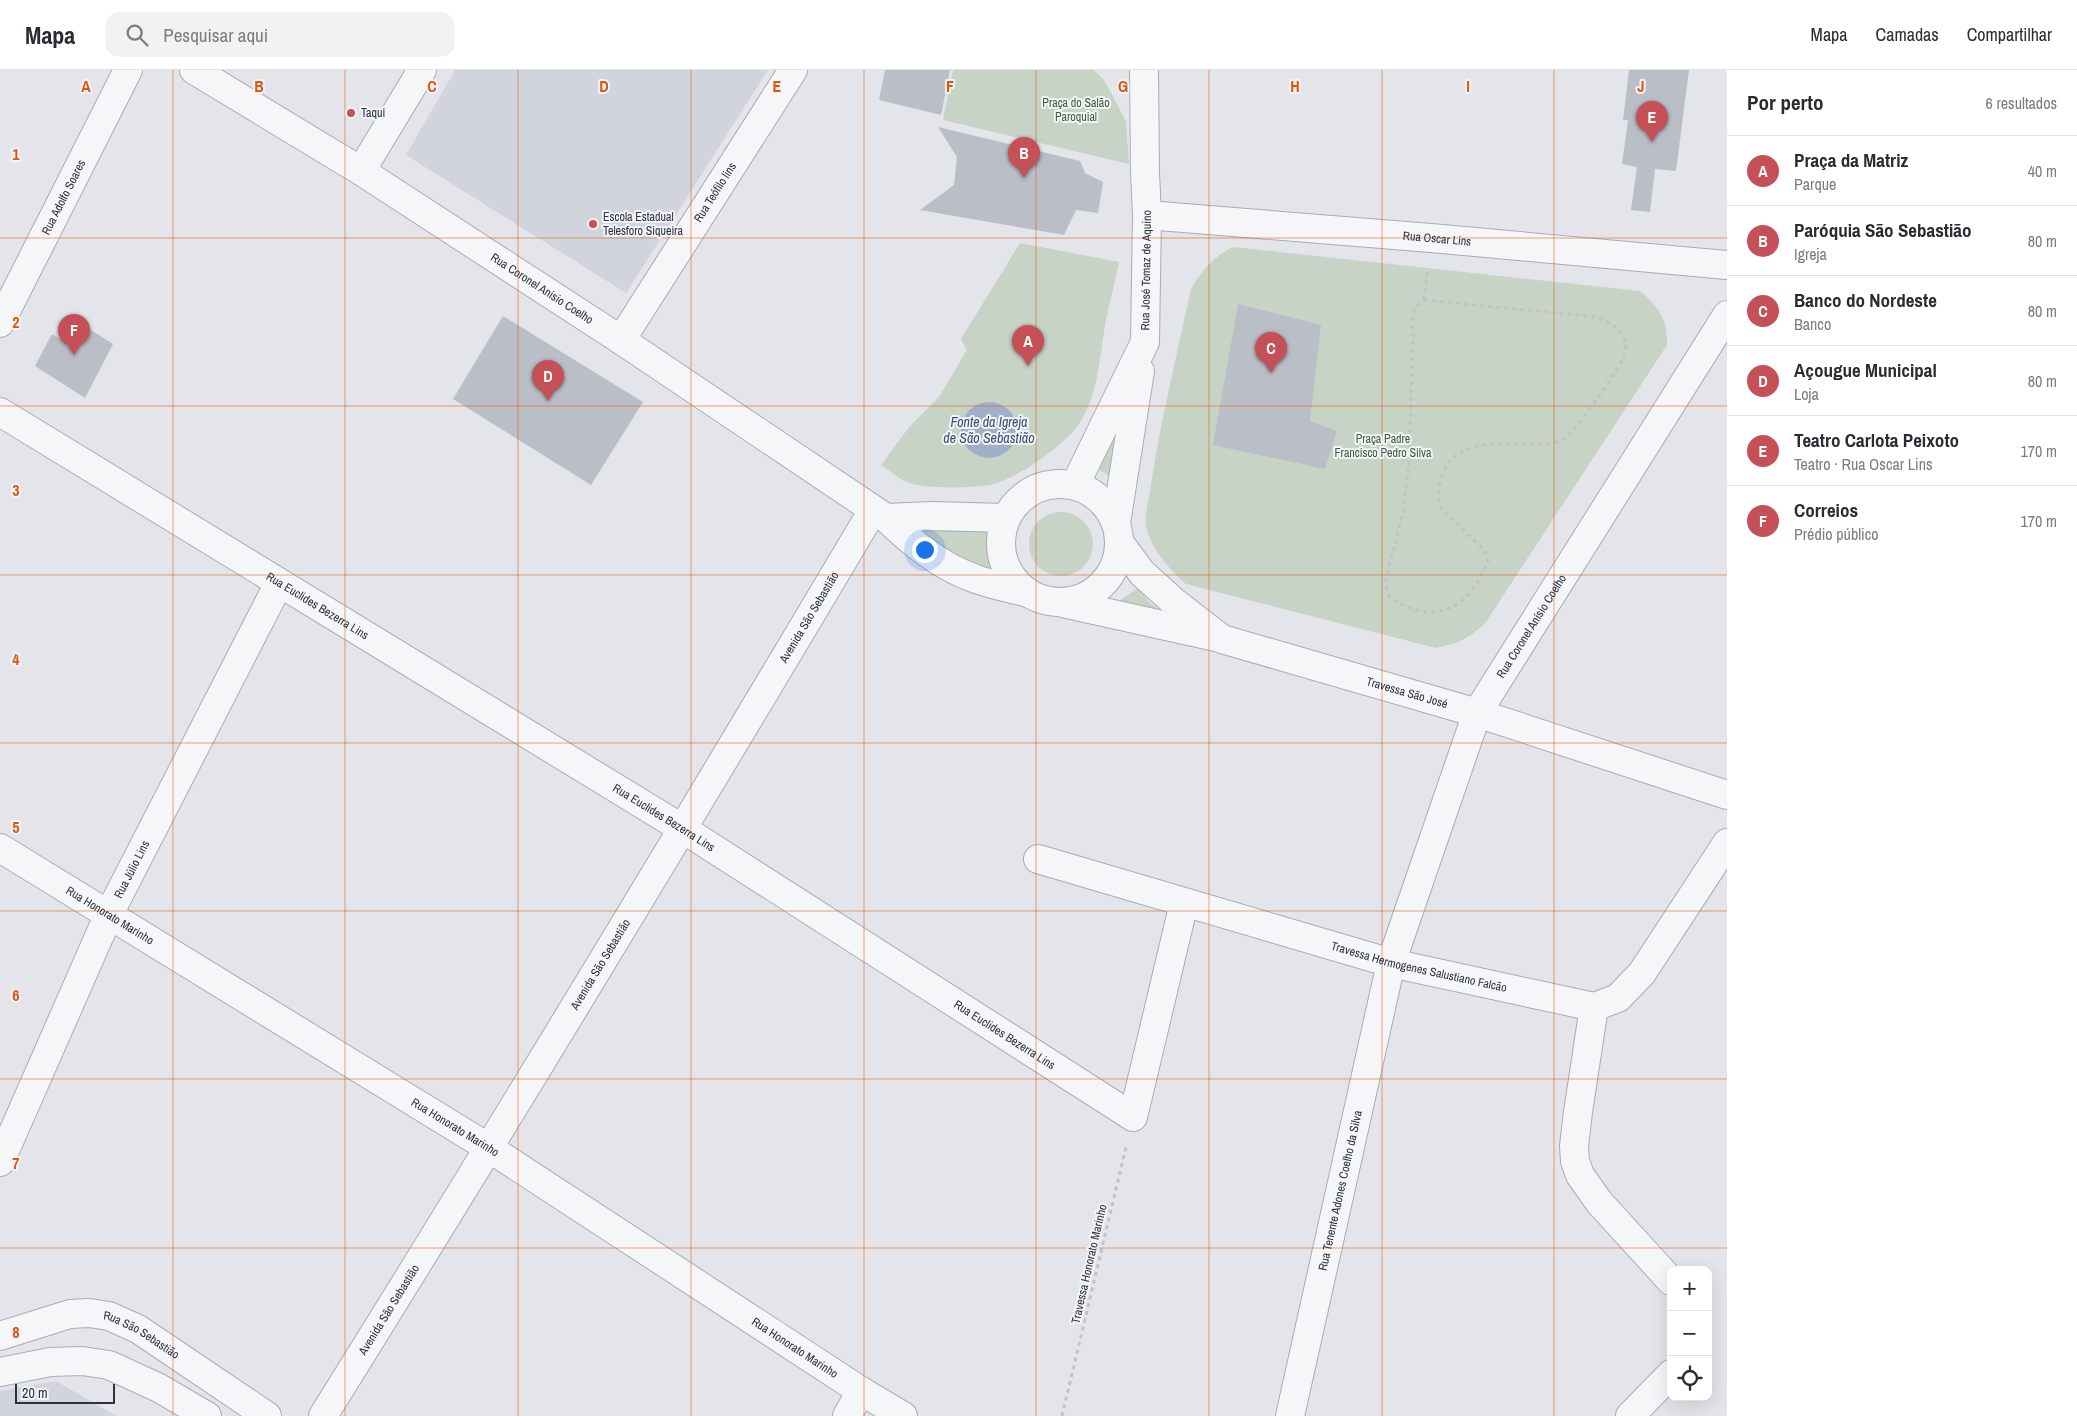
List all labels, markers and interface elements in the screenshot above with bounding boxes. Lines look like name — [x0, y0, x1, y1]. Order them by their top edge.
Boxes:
search box — [105, 12, 455, 57]
text: Mapa — [25, 19, 75, 51]
icon: search — [123, 21, 151, 49]
text: Pesquisar aqui — [163, 22, 268, 48]
text: Mapa — [1811, 22, 1848, 47]
text: Camadas — [1876, 22, 1939, 47]
text: Compartilhar — [1967, 22, 2052, 47]
text: A — [81, 75, 91, 97]
text: B — [254, 75, 264, 97]
text: C — [427, 75, 437, 97]
text: D — [599, 75, 609, 97]
text: E — [773, 75, 782, 97]
text: F — [946, 75, 954, 97]
text: G — [1118, 75, 1128, 97]
text: H — [1290, 75, 1300, 97]
text: I — [1466, 75, 1470, 97]
text: J — [1637, 75, 1645, 97]
text: Por perto — [1747, 88, 1824, 117]
text: 6 resultados — [1986, 92, 2057, 114]
park label: Praça do Salão Paroquial — [1042, 95, 1110, 125]
pin: E — [1636, 101, 1668, 142]
place label: Taqui — [361, 105, 385, 121]
marker: Taqui — [345, 107, 357, 119]
pin: B — [1008, 137, 1040, 178]
text: 1 — [12, 143, 20, 165]
text: Praça da Matriz — [1794, 147, 1908, 173]
street label: Rua Adolfo Soares — [38, 157, 89, 237]
street label: Rua Teófilo lins — [690, 159, 740, 225]
text: A — [1758, 160, 1768, 182]
text: 40 m — [2028, 160, 2057, 182]
text: Parque — [1794, 173, 1836, 195]
place label: Escola Estadual Telesforo Siqueira — [603, 209, 683, 239]
street label: Rua José Tomaz de Aquino — [1137, 210, 1155, 331]
text: Paróquia São Sebastião — [1794, 217, 1972, 243]
marker: Escola Estadual Telesforo Siqueira — [587, 218, 599, 230]
street label: Rua Oscar Lins — [1402, 228, 1472, 250]
text: B — [1758, 230, 1768, 252]
text: 80 m — [2028, 230, 2057, 252]
text: Igreja — [1794, 243, 1827, 265]
street label: Rua Coronel Anísio Coelho — [488, 249, 596, 328]
text: Banco do Nordeste — [1794, 287, 1937, 313]
text: C — [1758, 300, 1768, 322]
text: 80 m — [2028, 300, 2057, 322]
text: 2 — [12, 311, 20, 333]
text: Banco — [1794, 313, 1831, 335]
pin: F — [58, 314, 90, 355]
pin: A — [1012, 325, 1044, 366]
pin: C — [1255, 332, 1287, 373]
text: Açougue Municipal — [1794, 357, 1937, 383]
pin: D — [532, 360, 564, 401]
text: D — [1758, 370, 1768, 392]
text: 80 m — [2028, 370, 2057, 392]
text: Loja — [1794, 383, 1819, 405]
water label: Fonte da Igreja de São Sebastião — [943, 413, 1035, 447]
text: Teatro Carlota Peixoto — [1794, 427, 1959, 453]
park label: Praça Padre Francisco Pedro Silva — [1335, 431, 1432, 461]
text: E — [1759, 440, 1767, 462]
text: 170 m — [2021, 440, 2057, 462]
text: Teatro · Rua Oscar Lins — [1794, 453, 1933, 475]
text: 3 — [12, 479, 20, 501]
text: Correios — [1794, 497, 1858, 523]
text: F — [1759, 510, 1767, 532]
text: 170 m — [2021, 510, 2057, 532]
text: Prédio público — [1794, 523, 1879, 545]
your location — [912, 537, 938, 563]
street label: Rua Euclides Bezerra Lins — [263, 568, 372, 643]
street label: Avenida São Sebastião — [775, 569, 843, 667]
street label: Rua Coronel Anísio Coelho — [1493, 571, 1570, 681]
text: 4 — [12, 648, 20, 670]
street label: Travessa São José — [1364, 673, 1450, 712]
street label: Rua Euclides Bezerra Lins — [610, 780, 718, 855]
text: 5 — [12, 816, 20, 838]
street label: Rua Júlio Lins — [110, 838, 153, 901]
street label: Rua Honorato Marinho — [63, 882, 157, 949]
street label: Avenida São Sebastião — [566, 916, 634, 1014]
street label: Travessa Hermogenes Salustiano Falcão — [1329, 938, 1508, 996]
text: 6 — [12, 984, 20, 1006]
street label: Rua Euclides Bezerra Lins — [951, 996, 1058, 1073]
street label: Rua Honorato Marinho — [408, 1094, 502, 1160]
street label: Rua Tenente Adones Coelho da Silva — [1315, 1108, 1366, 1272]
text: 7 — [12, 1152, 20, 1174]
street label: Travessa Honorato Marinho — [1067, 1203, 1111, 1325]
street label: Avenida São Sebastião — [354, 1262, 423, 1359]
map controls — [1667, 1266, 1712, 1401]
button: + — [1667, 1266, 1712, 1311]
street label: Rua São Sebastião — [102, 1307, 183, 1363]
button: − — [1667, 1311, 1712, 1356]
street label: Rua Honorato Marinho — [748, 1314, 841, 1382]
text: 8 — [12, 1321, 20, 1343]
button: locate — [1667, 1356, 1712, 1401]
scale bar — [15, 1381, 115, 1404]
text: 20 m — [22, 1384, 48, 1402]

